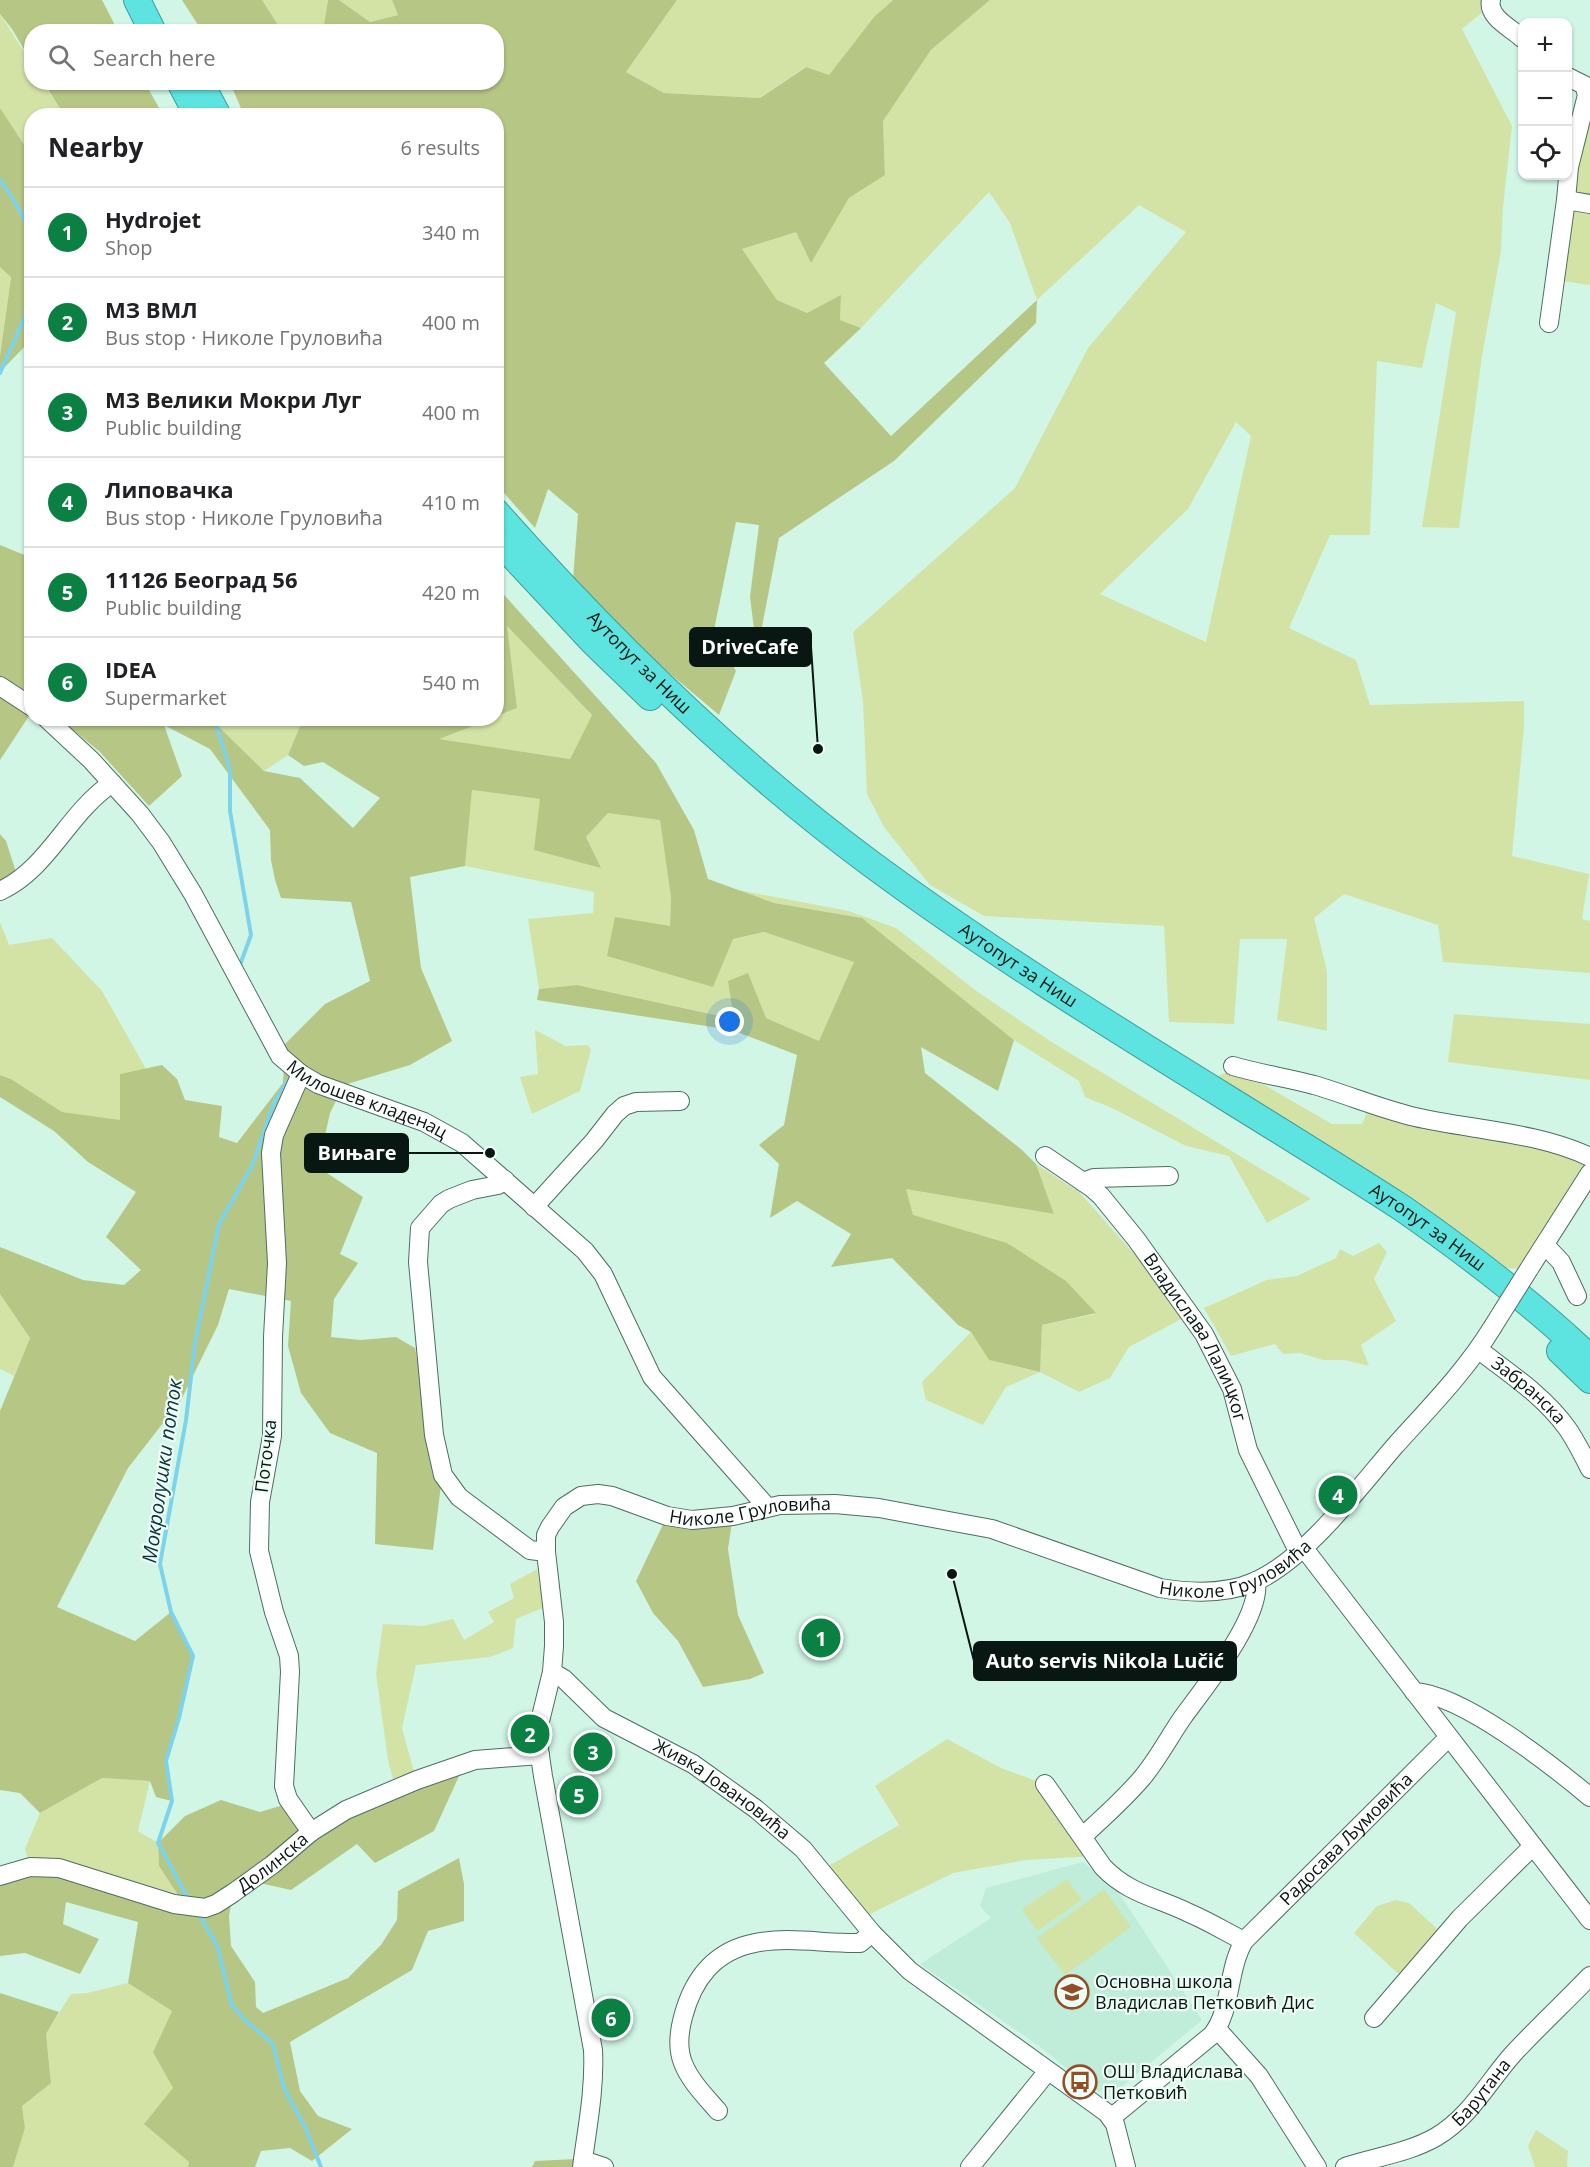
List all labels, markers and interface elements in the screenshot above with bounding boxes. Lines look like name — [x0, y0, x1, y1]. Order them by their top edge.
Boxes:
map controls — [1518, 18, 1572, 180]
button: + — [1518, 18, 1572, 72]
search box — [24, 24, 504, 90]
icon: search — [45, 41, 78, 74]
text: Search here — [93, 42, 216, 72]
button: − — [1518, 72, 1572, 126]
button: locate — [1518, 126, 1572, 180]
text: Nearby — [48, 129, 143, 165]
text: 6 results — [400, 134, 480, 161]
text: Hydrojet — [105, 204, 201, 234]
text: 1 — [62, 219, 73, 246]
text: 340 m — [422, 219, 480, 246]
text: Shop — [105, 234, 153, 261]
text: МЗ ВМЛ — [105, 294, 198, 324]
text: 2 — [62, 309, 73, 336]
text: 400 m — [422, 309, 480, 336]
text: Bus stop · Николе Груловића — [105, 324, 383, 351]
text: МЗ Велики Мокри Луг — [105, 384, 362, 414]
text: 3 — [62, 399, 73, 426]
text: 400 m — [422, 399, 480, 426]
text: Public building — [105, 414, 241, 441]
text: Липовачка — [105, 474, 234, 504]
text: 4 — [62, 489, 73, 516]
text: 410 m — [422, 489, 480, 516]
text: Bus stop · Николе Груловића — [105, 504, 383, 531]
text: 11126 Београд 56 — [105, 564, 297, 594]
text: 5 — [62, 579, 73, 606]
text: 420 m — [422, 579, 480, 606]
text: Public building — [105, 594, 241, 621]
street label: Аутопут за Ниш — [583, 605, 697, 719]
callout: DriveCafe — [690, 628, 811, 666]
text: DriveCafe — [701, 633, 799, 660]
text: IDEA — [105, 654, 156, 684]
text: 6 — [62, 669, 73, 696]
text: 540 m — [422, 669, 480, 696]
text: Supermarket — [105, 684, 227, 711]
street label: Аутопут за Ниш — [955, 917, 1083, 1012]
your location — [715, 1007, 744, 1036]
street label: Милошев кладенац — [282, 1054, 452, 1144]
callout: Вињаге — [305, 1134, 408, 1172]
text: Вињаге — [317, 1139, 397, 1166]
street label: Аутопут за Ниш — [1365, 1177, 1491, 1276]
street label: Владислава Лалицког — [1139, 1248, 1253, 1424]
street label: Забранска — [1487, 1350, 1572, 1428]
water label: Мокролушки поток — [135, 1376, 188, 1564]
street label: Поточка — [249, 1418, 281, 1494]
pin: 4 — [1318, 1472, 1358, 1518]
street label: Николе Груловића — [668, 1491, 831, 1531]
street label: Николе Груловића — [1158, 1534, 1316, 1603]
pin: 1 — [802, 1616, 840, 1660]
callout: Auto servis Nikola Lučić — [974, 1642, 1236, 1680]
text: Auto servis Nikola Lučić — [986, 1647, 1224, 1674]
pin: 2 — [510, 1712, 550, 1756]
pin: 3 — [574, 1730, 612, 1774]
street label: Живка Јовановића — [650, 1733, 796, 1844]
street label: Радосава Љумовића — [1274, 1767, 1417, 1910]
pin: 5 — [560, 1772, 598, 1818]
street label: Долинска — [232, 1827, 313, 1897]
place label: Основна школа Владислав Петковић Дис — [1095, 1969, 1315, 2014]
school or university icon: Основна школа Владислав Петковић Дис — [1054, 1974, 1090, 2010]
pin: 6 — [592, 1996, 630, 2040]
street label: Барутана — [1446, 2053, 1515, 2131]
place label: ОШ Владислава Петковић — [1103, 2059, 1243, 2104]
bus stop icon: ОШ Владислава Петковић — [1062, 2064, 1098, 2100]

